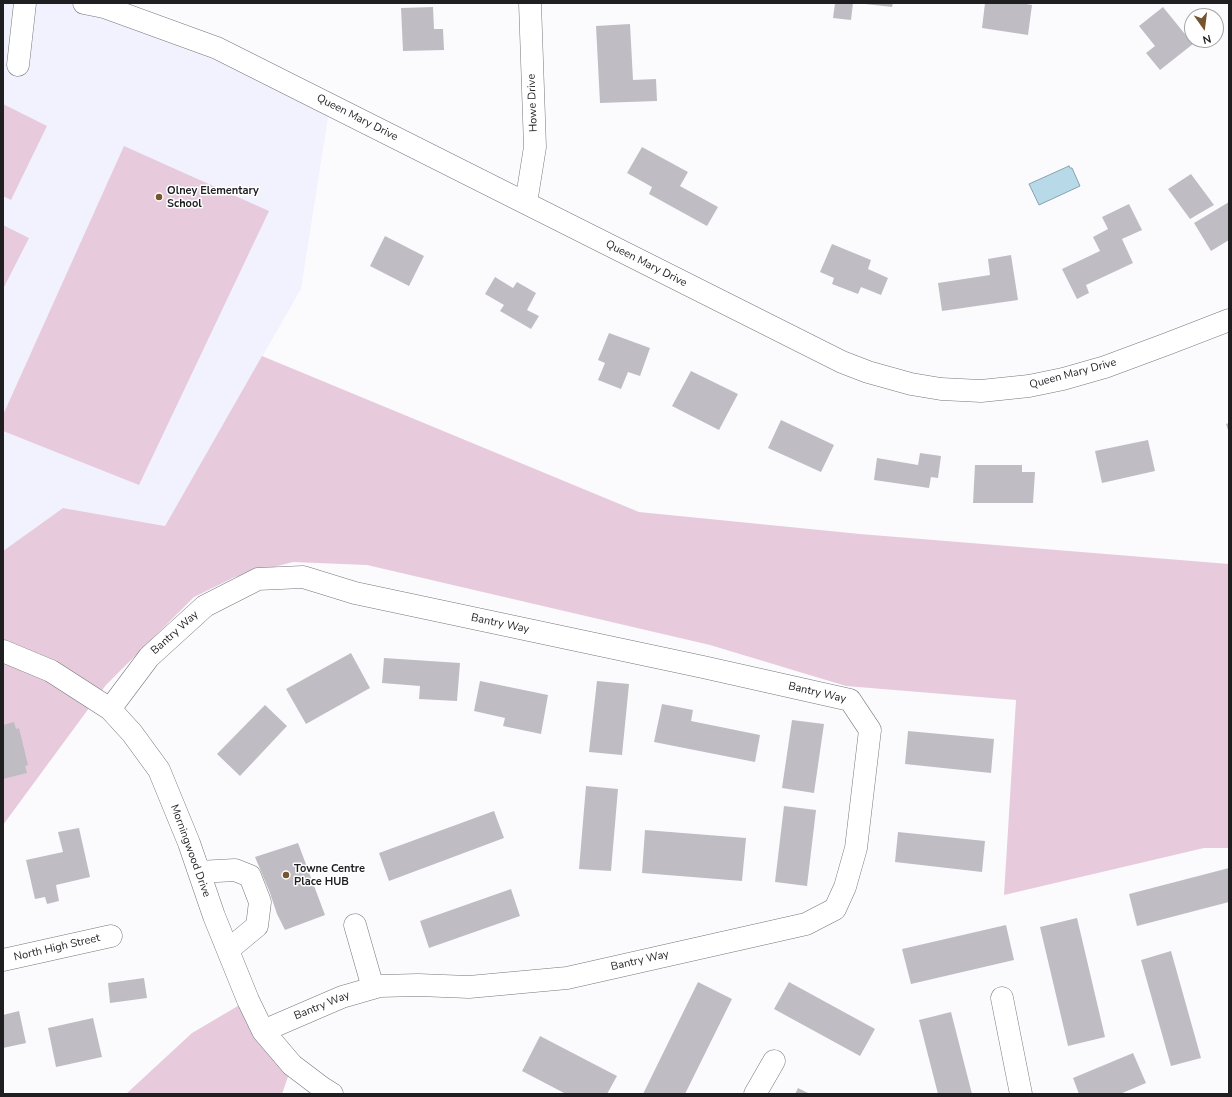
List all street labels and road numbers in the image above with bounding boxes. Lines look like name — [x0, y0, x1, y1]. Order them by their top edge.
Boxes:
street label: Howe Drive — [525, 74, 541, 132]
street label: Queen Mary Drive — [314, 92, 400, 144]
street label: Queen Mary Drive — [603, 238, 689, 290]
street label: Queen Mary Drive — [1028, 356, 1118, 392]
street label: Bantry Way — [149, 608, 201, 658]
street label: Bantry Way — [470, 611, 530, 637]
street label: Bantry Way — [787, 680, 847, 706]
street label: Morningwood Drive — [167, 803, 213, 899]
street label: North High Street — [13, 932, 101, 964]
street label: Bantry Way — [610, 948, 670, 974]
street label: Bantry Way — [292, 989, 352, 1023]

